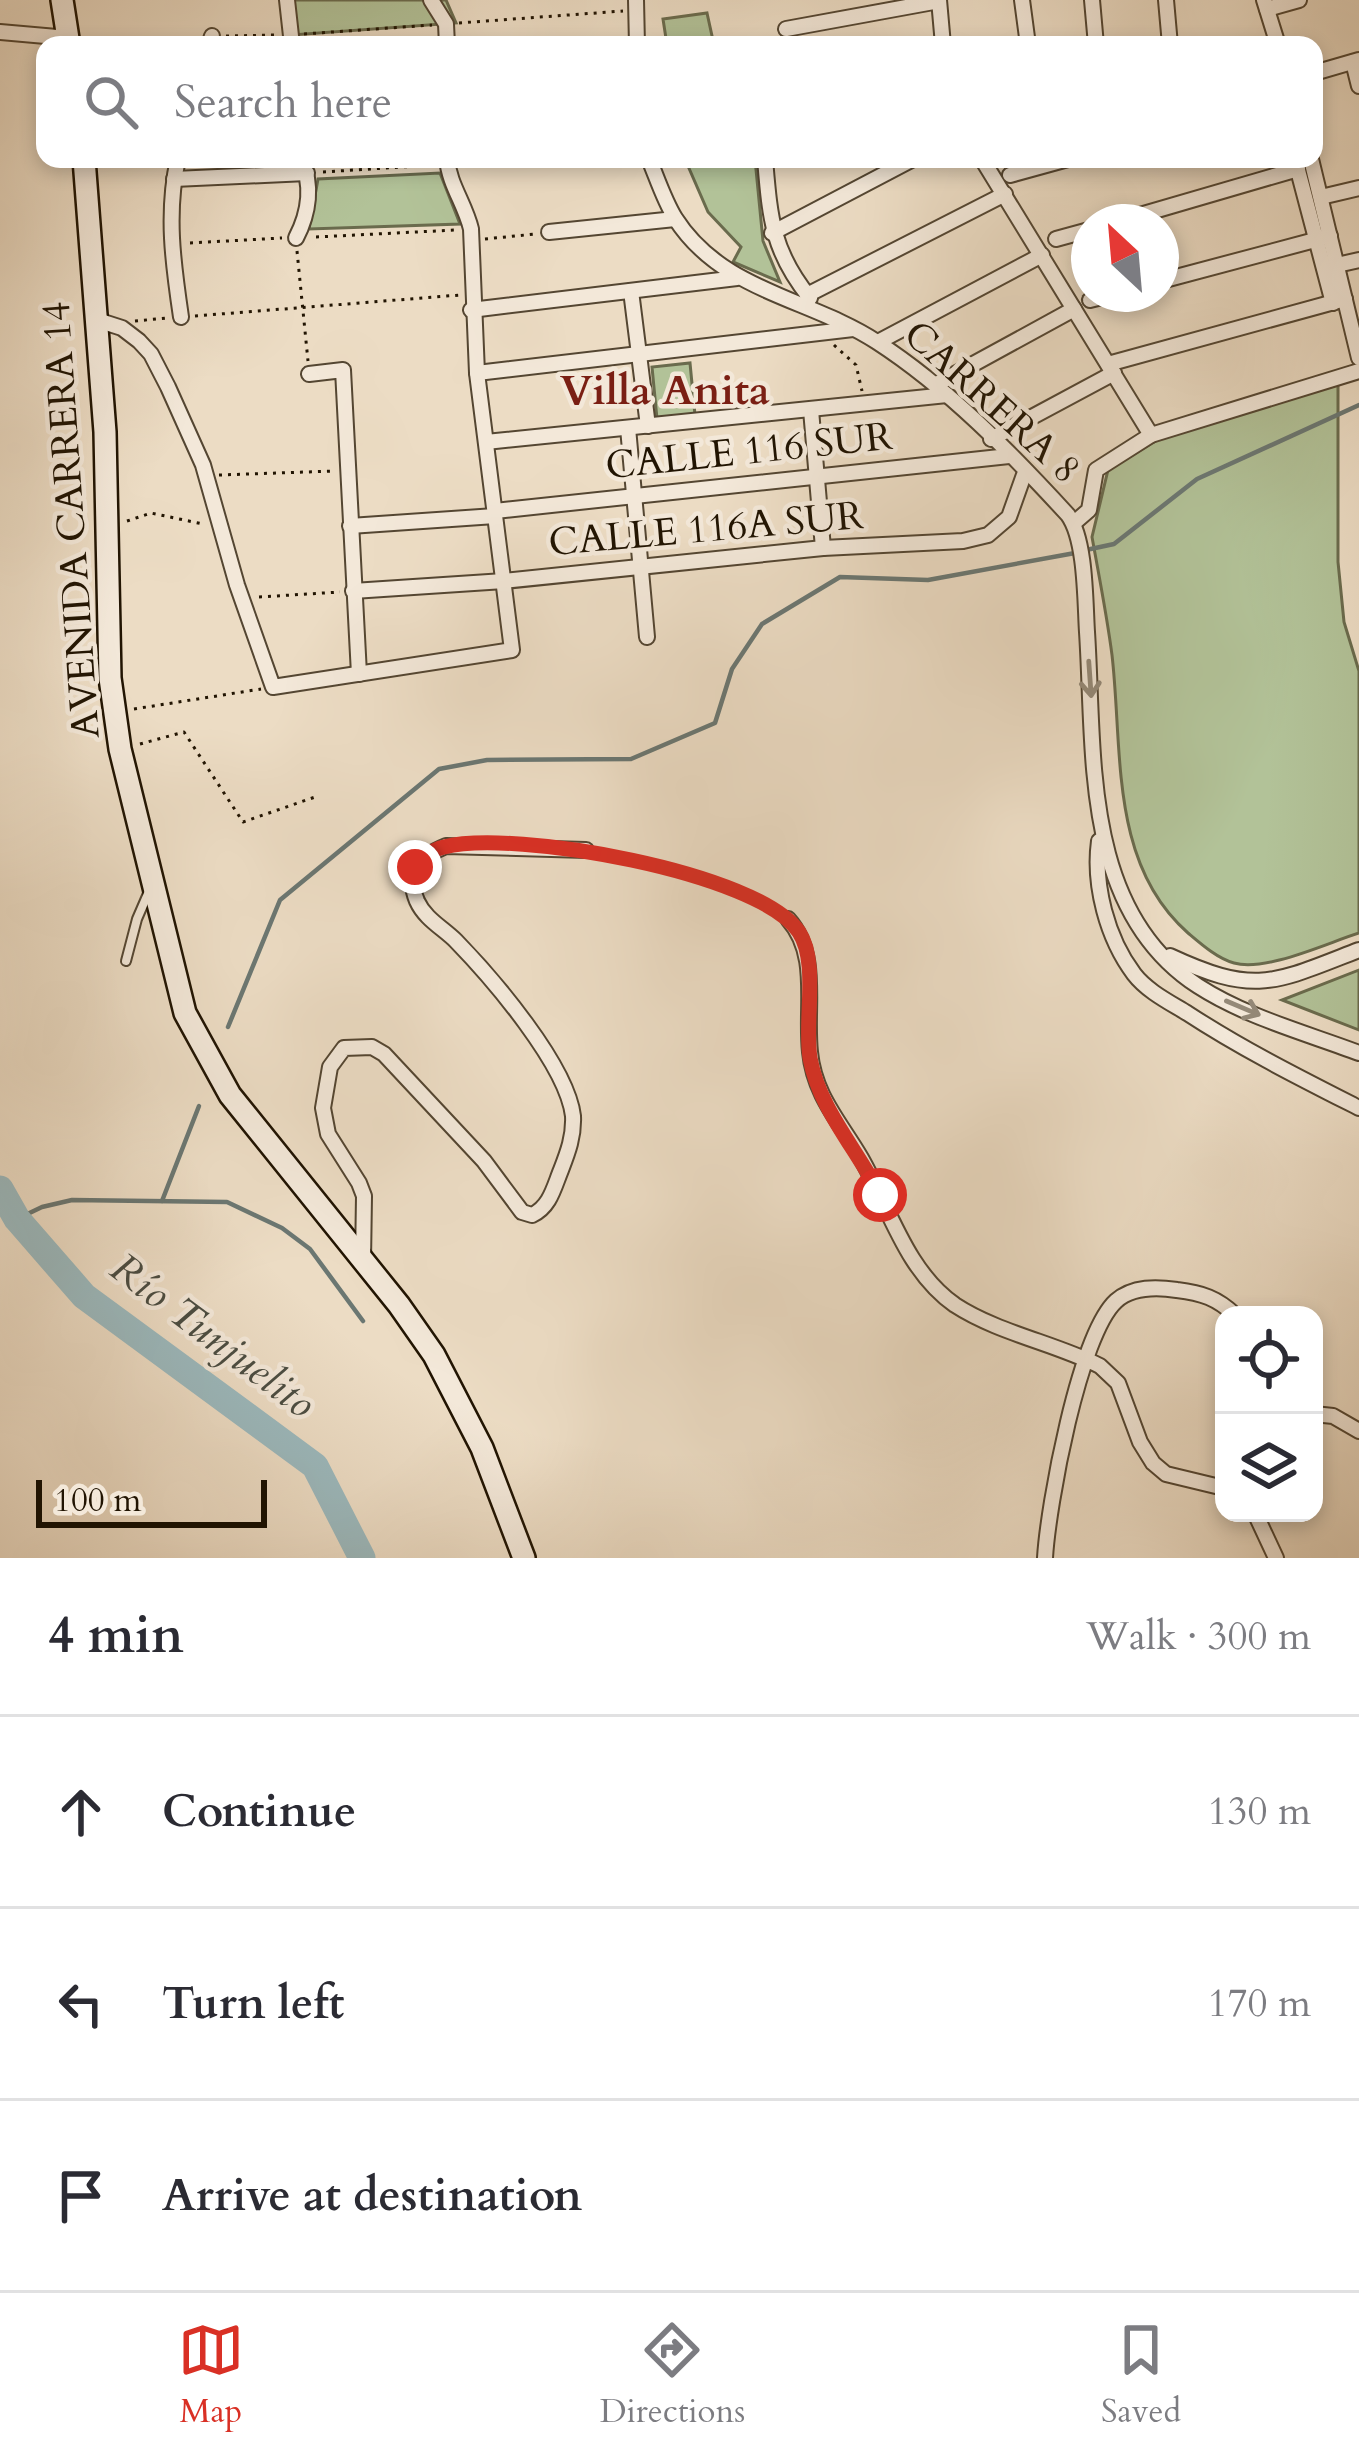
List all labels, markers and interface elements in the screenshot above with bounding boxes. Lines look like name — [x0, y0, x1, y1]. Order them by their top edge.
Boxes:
search box — [36, 36, 1323, 168]
icon: search — [78, 69, 144, 135]
text: Search here — [174, 72, 392, 133]
north arrow — [1071, 204, 1179, 312]
street label: AVENIDA CARRERA 14 — [29, 300, 113, 740]
street label: CARRERA 8 — [892, 308, 1092, 496]
district label: Villa Anita — [560, 362, 770, 419]
street label: CALLE 116 SUR — [603, 410, 895, 492]
street label: CALLE 116A SUR — [546, 489, 866, 569]
one-way arrow — [1079, 659, 1102, 698]
route end — [388, 840, 442, 894]
one-way arrow — [1223, 999, 1260, 1020]
route start — [853, 1168, 907, 1222]
water label: Río Tunjuelito — [99, 1240, 327, 1432]
map controls — [1215, 1306, 1323, 1522]
button: locate — [1215, 1306, 1323, 1414]
button: layers — [1215, 1414, 1323, 1522]
scale bar — [36, 1474, 267, 1527]
text: 100 m — [54, 1478, 141, 1523]
text: 4 min — [48, 1601, 184, 1671]
text: Walk · 300 m — [1086, 1610, 1311, 1663]
icon: ahead — [48, 1779, 114, 1845]
text: Continue — [162, 1781, 356, 1842]
text: 130 m — [1208, 1785, 1311, 1838]
icon: left — [48, 1971, 114, 2037]
text: Turn left — [162, 1973, 344, 2034]
text: 170 m — [1208, 1977, 1311, 2030]
icon: arrive — [48, 2163, 114, 2229]
text: Arrive at destination — [162, 2165, 582, 2226]
tab: Map — [178, 2317, 244, 2434]
tab: Directions — [600, 2317, 745, 2434]
tab: Saved — [1101, 2317, 1181, 2434]

